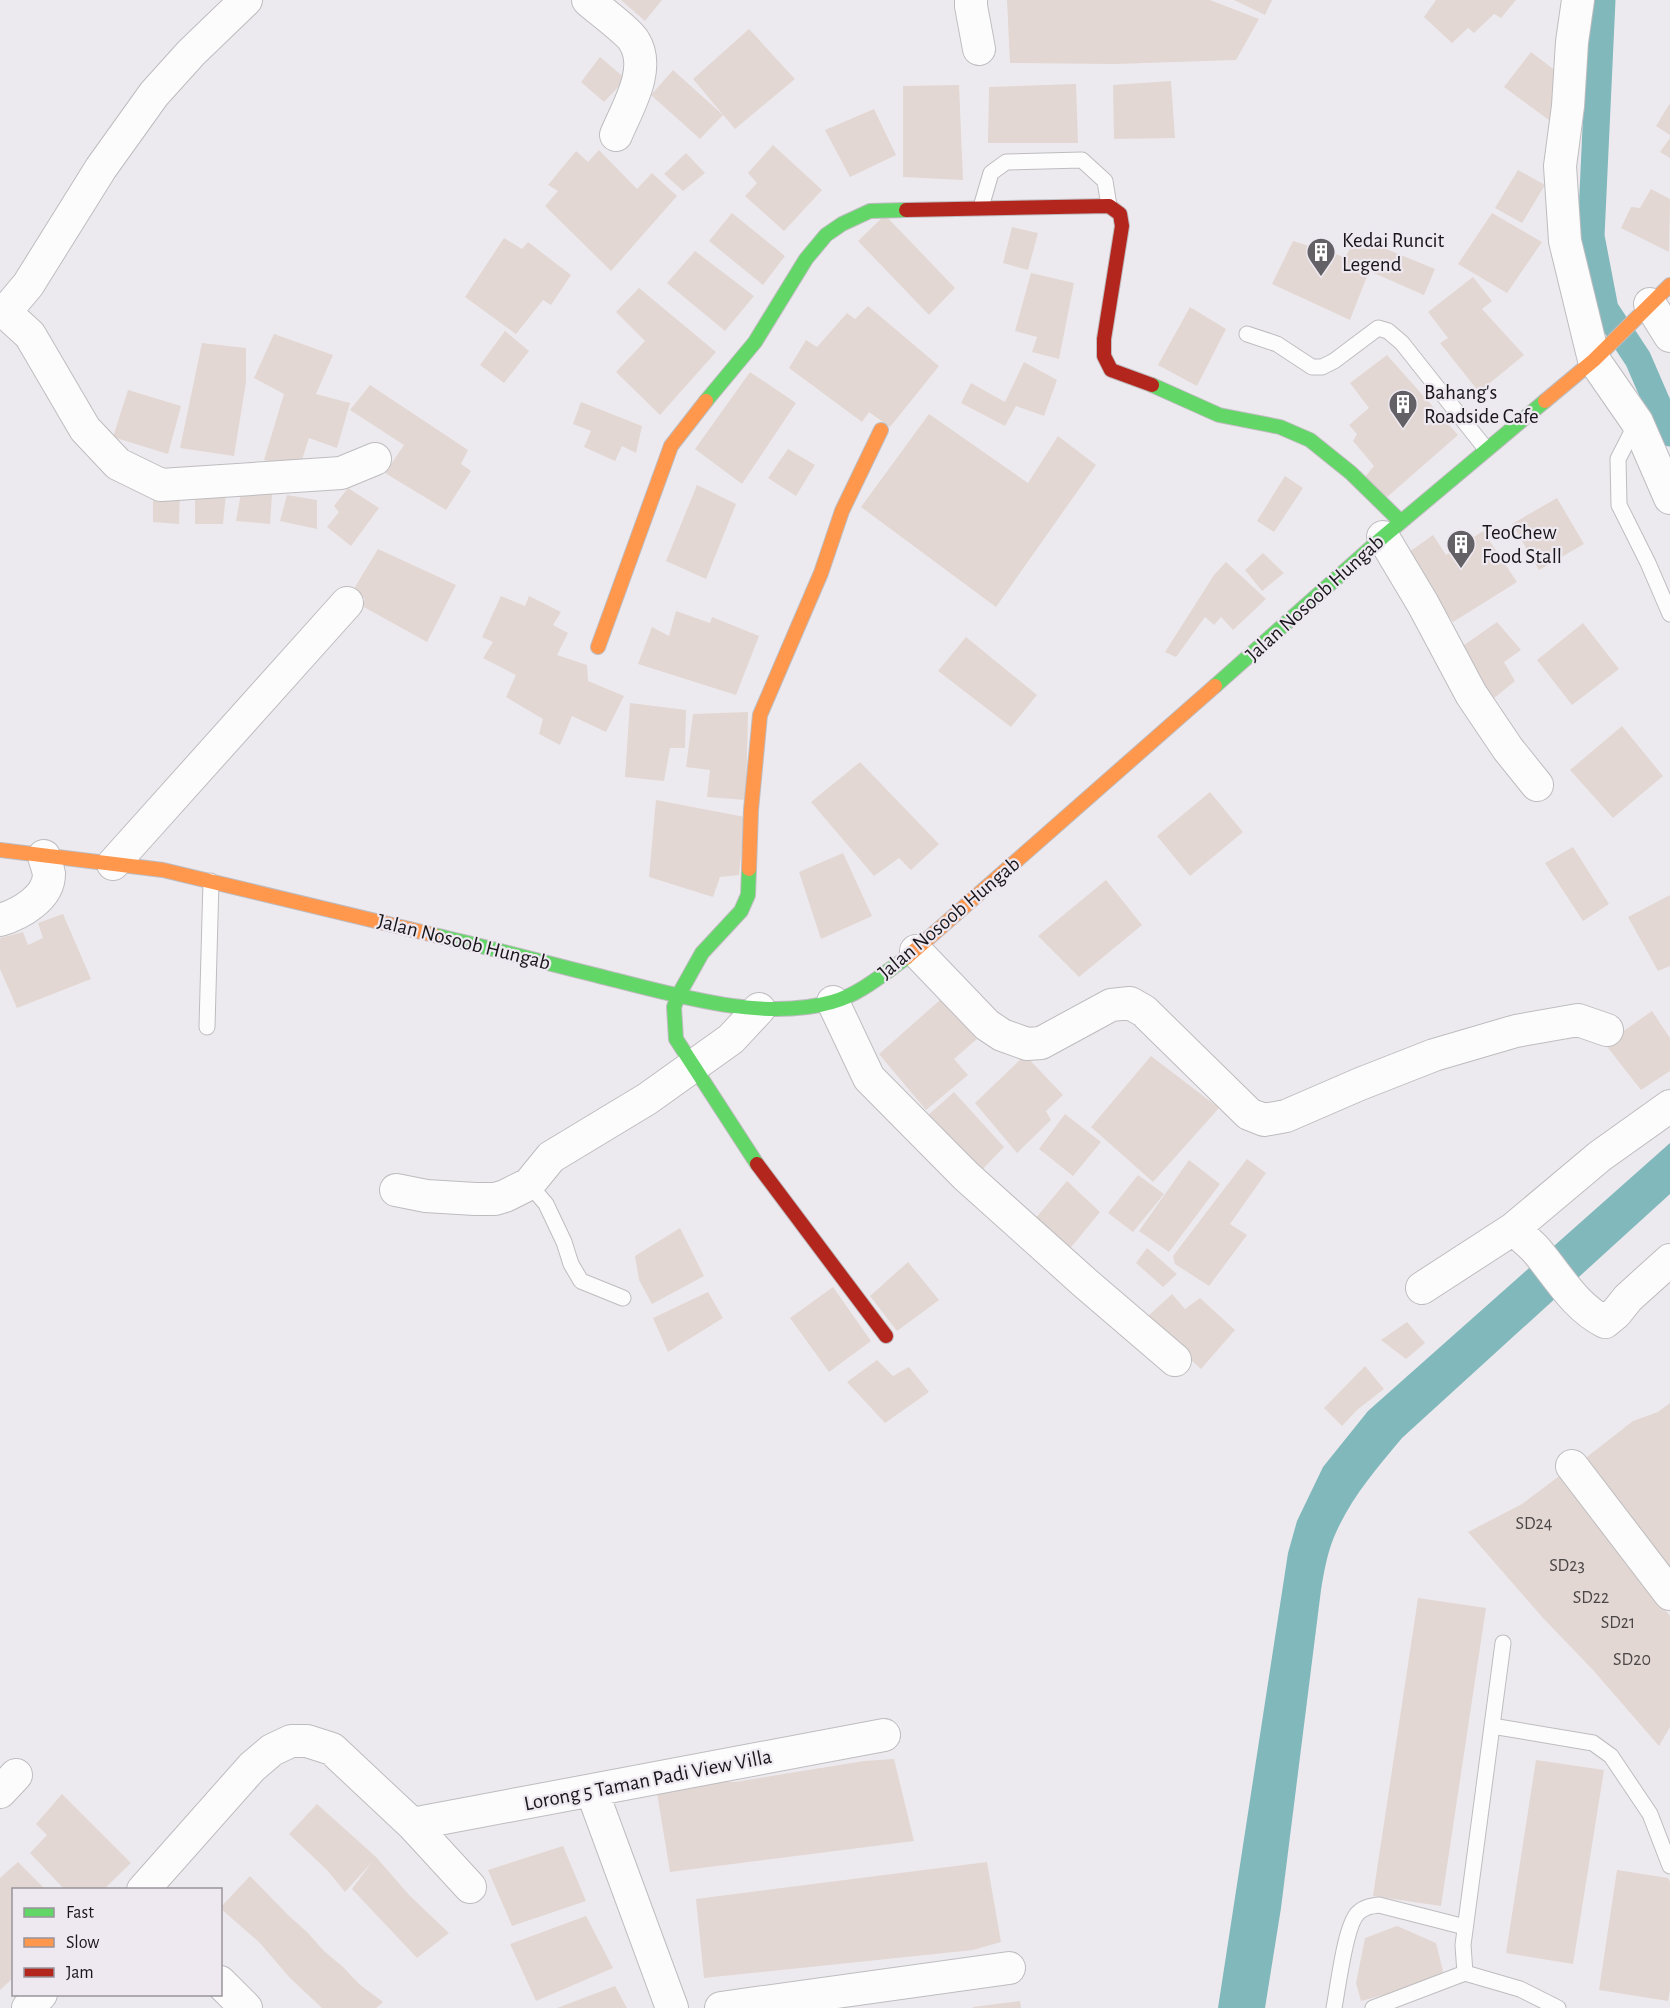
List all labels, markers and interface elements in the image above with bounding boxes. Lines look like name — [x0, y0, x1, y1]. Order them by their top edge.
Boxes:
place label: Kedai Runcit Legend — [1342, 230, 1445, 275]
building icon: Kedai Runcit Legend — [1305, 236, 1337, 278]
place label: Bahang's Roadside Cafe — [1424, 382, 1539, 427]
building icon: Bahang's Roadside Cafe — [1387, 388, 1419, 430]
place label: TeoChew Food Stall — [1482, 522, 1562, 567]
building icon: TeoChew Food Stall — [1445, 528, 1477, 570]
street label: Jalan Nosoob Hungab — [1242, 531, 1388, 665]
street label: Jalan Nosoob Hungab — [874, 853, 1024, 983]
street label: Jalan Nosoob Hungab — [375, 910, 553, 974]
house number: SD24 — [1516, 1515, 1553, 1533]
house number: SD23 — [1549, 1557, 1585, 1575]
house number: SD22 — [1573, 1589, 1609, 1607]
house number: SD21 — [1601, 1614, 1635, 1632]
house number: SD20 — [1613, 1651, 1651, 1669]
street label: Lorong 5 Taman Padi View Villa — [522, 1746, 774, 1814]
legend — [12, 1888, 222, 1996]
text: Fast — [66, 1904, 94, 1922]
text: Slow — [66, 1934, 99, 1952]
text: Jam — [66, 1964, 94, 1982]

